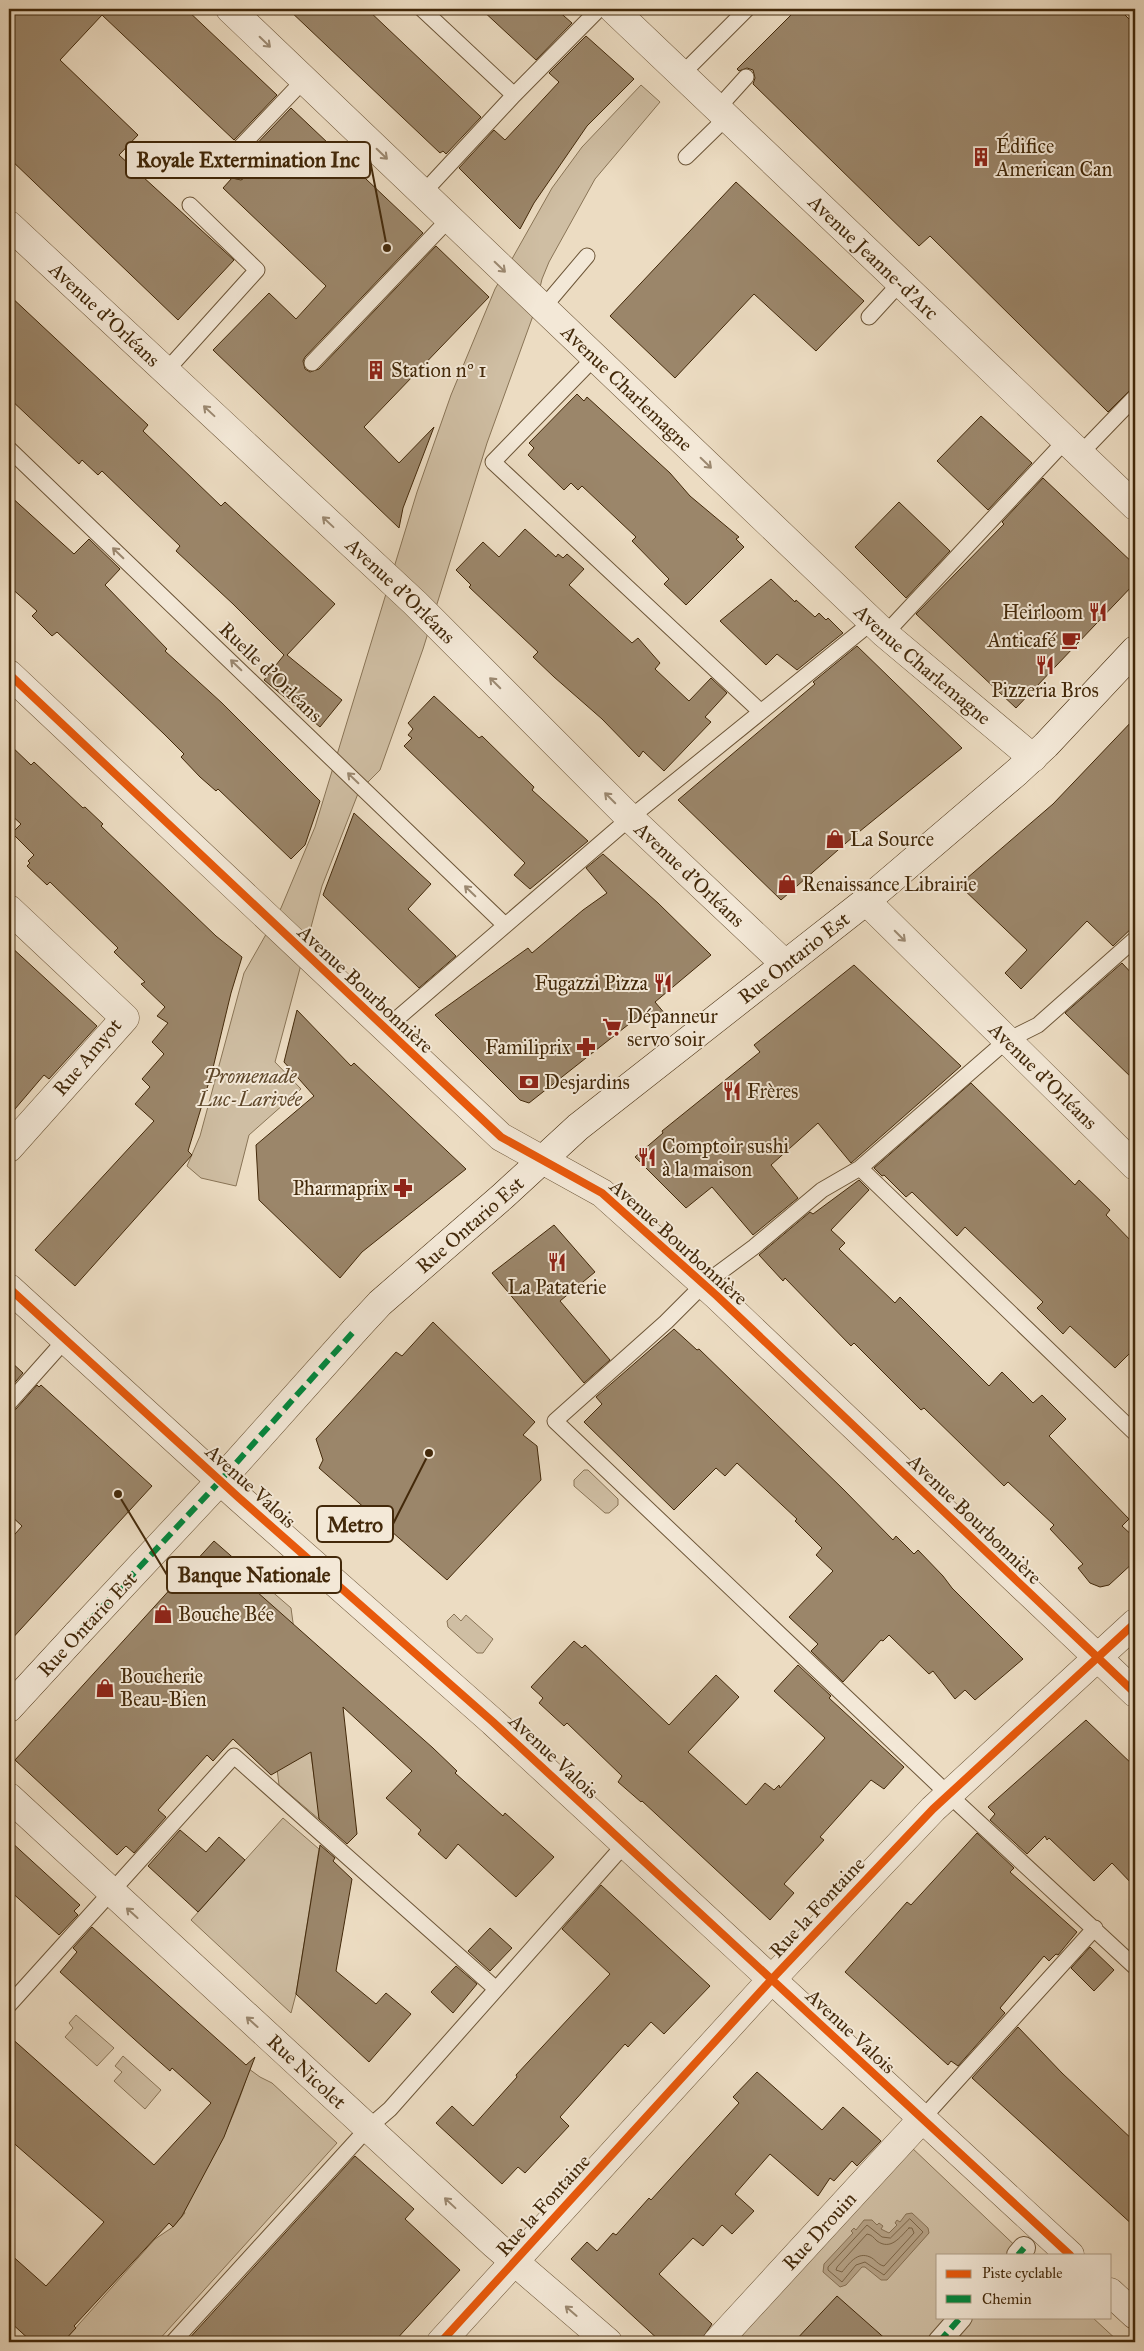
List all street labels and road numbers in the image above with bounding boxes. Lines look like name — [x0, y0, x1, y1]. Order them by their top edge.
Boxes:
street label: Avenue Jeanne-d'Arc — [803, 189, 944, 325]
street label: Avenue d'Orléans — [44, 256, 165, 372]
street label: Avenue Charlemagne — [556, 319, 698, 456]
street label: Avenue d'Orléans — [340, 532, 461, 649]
street label: Avenue Charlemagne — [849, 599, 996, 730]
street label: Ruelle d'Orléans — [214, 617, 328, 727]
street label: Avenue d'Orléans — [629, 816, 750, 932]
street label: Rue Ontario Est — [733, 907, 854, 1009]
street label: Avenue Bourbonnière — [292, 919, 439, 1058]
street label: Rue Amyot — [48, 1013, 126, 1101]
street label: Avenue d'Orléans — [984, 1017, 1103, 1134]
street label: Rue Ontario Est — [411, 1171, 529, 1278]
street label: Avenue Bourbonnière — [604, 1173, 753, 1310]
street label: Avenue Valois — [200, 1438, 301, 1533]
street label: Avenue Bourbonnière — [902, 1448, 1047, 1589]
street label: Rue Ontario Est — [32, 1567, 142, 1681]
street label: Avenue Valois — [504, 1708, 604, 1803]
street label: Rue la Fontaine — [764, 1852, 870, 1962]
street label: Avenue Valois — [801, 1983, 901, 2078]
street label: Rue Nicolet — [262, 2029, 351, 2114]
street label: Rue la Fontaine — [491, 2149, 595, 2261]
street label: Rue Drouin — [777, 2187, 861, 2275]

